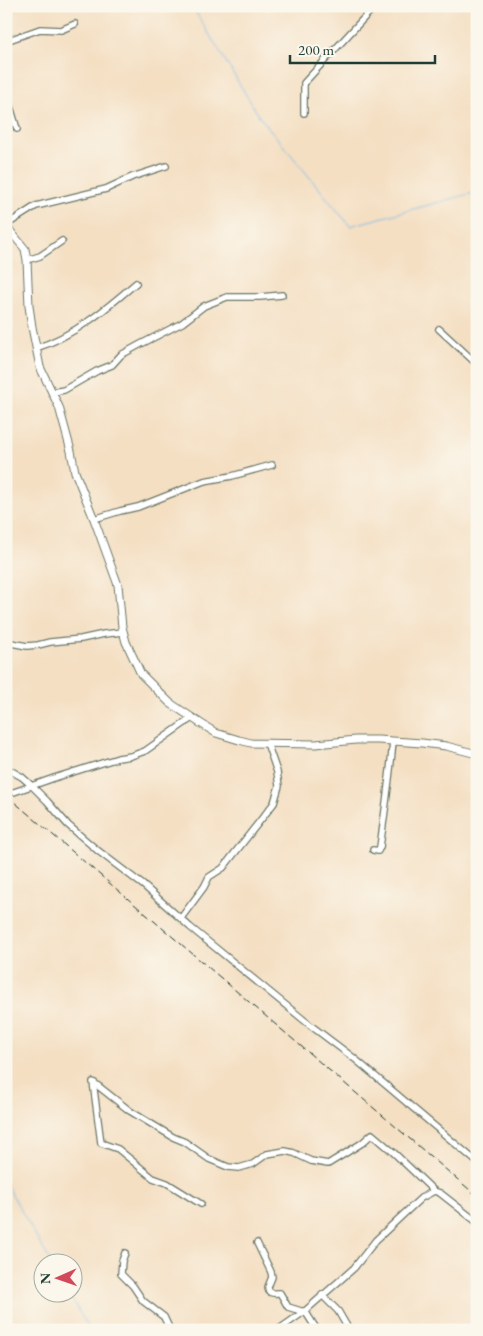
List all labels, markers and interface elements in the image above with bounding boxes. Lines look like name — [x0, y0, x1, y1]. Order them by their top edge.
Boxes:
scale bar — [290, 32, 436, 64]
text: 200 m — [298, 40, 335, 59]
north arrow — [32, 1254, 82, 1304]
text: N — [36, 1272, 54, 1284]

